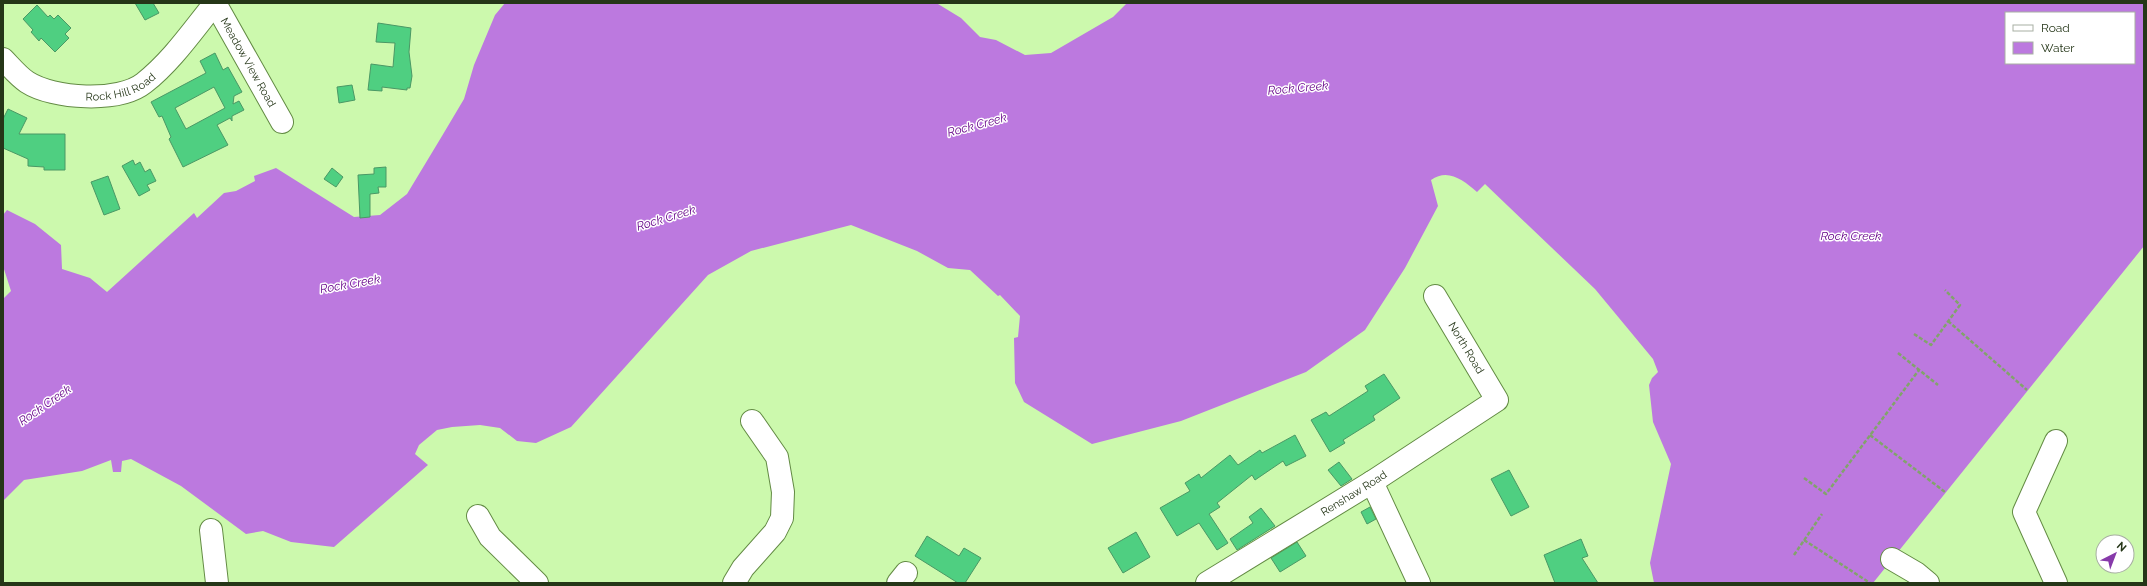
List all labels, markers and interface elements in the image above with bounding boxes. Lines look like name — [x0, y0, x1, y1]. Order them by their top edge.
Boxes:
legend — [2005, 12, 2135, 64]
street label: Meadow View Road — [218, 15, 279, 109]
text: Road — [2041, 21, 2070, 35]
text: Water — [2041, 41, 2075, 55]
street label: Rock Hill Road — [85, 70, 158, 103]
water label: Rock Creek — [1267, 78, 1330, 98]
water label: Rock Creek — [946, 110, 1009, 140]
water label: Rock Creek — [635, 202, 698, 234]
water label: Rock Creek — [1820, 229, 1882, 243]
water label: Rock Creek — [319, 272, 382, 296]
street label: North Road — [1445, 320, 1487, 376]
water label: Rock Creek — [16, 381, 74, 428]
street label: Renshaw Road — [1318, 468, 1389, 518]
north arrow — [2095, 534, 2135, 574]
text: N — [2114, 539, 2129, 555]

